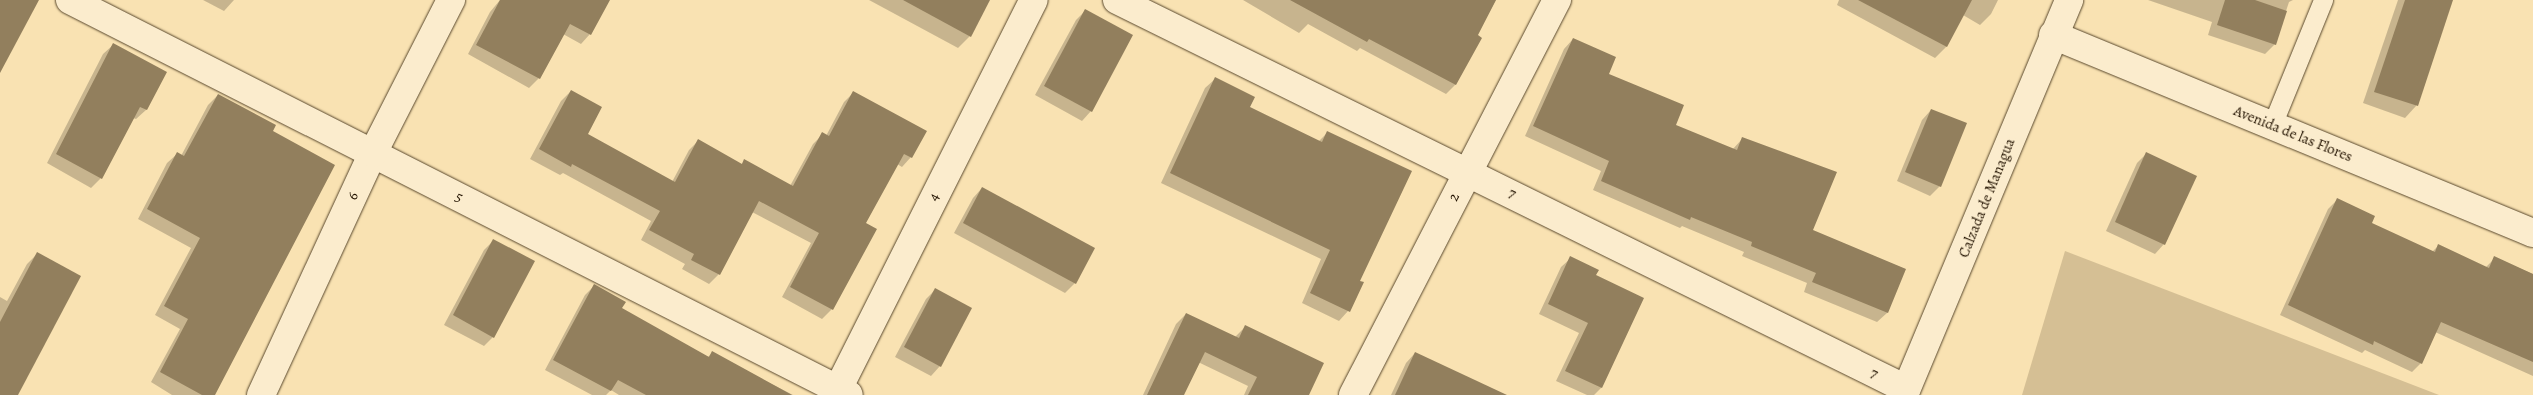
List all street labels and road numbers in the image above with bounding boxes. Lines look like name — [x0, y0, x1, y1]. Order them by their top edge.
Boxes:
street label: Avenida de las Flores — [2231, 102, 2355, 166]
street label: Calzada de Managua — [1955, 136, 2019, 260]
street label: 7 — [1505, 185, 1519, 203]
street label: 5 — [452, 188, 466, 206]
street label: 6 — [343, 189, 363, 203]
street label: 4 — [924, 190, 944, 204]
street label: 2 — [1444, 190, 1464, 204]
street label: 7 — [1867, 365, 1881, 383]

